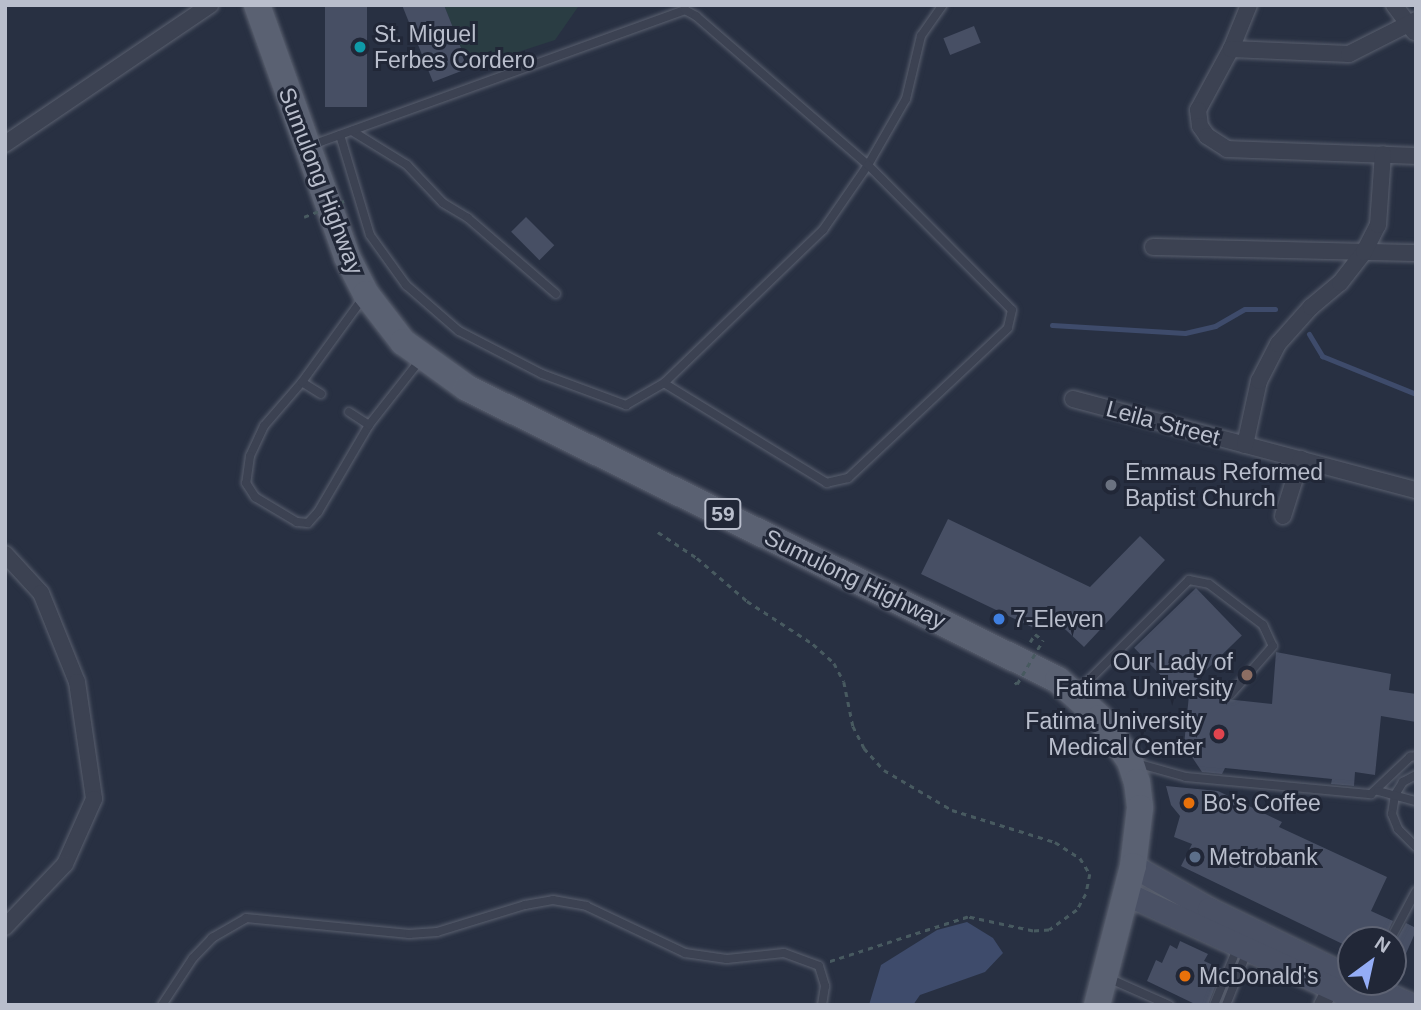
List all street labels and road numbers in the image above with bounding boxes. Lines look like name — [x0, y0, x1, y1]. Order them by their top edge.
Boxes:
street label: Sumulong Highway — [273, 84, 369, 278]
street label: Leila Street — [1103, 395, 1223, 451]
road number: 59 — [704, 496, 742, 532]
street label: Sumulong Highway — [760, 523, 950, 635]

